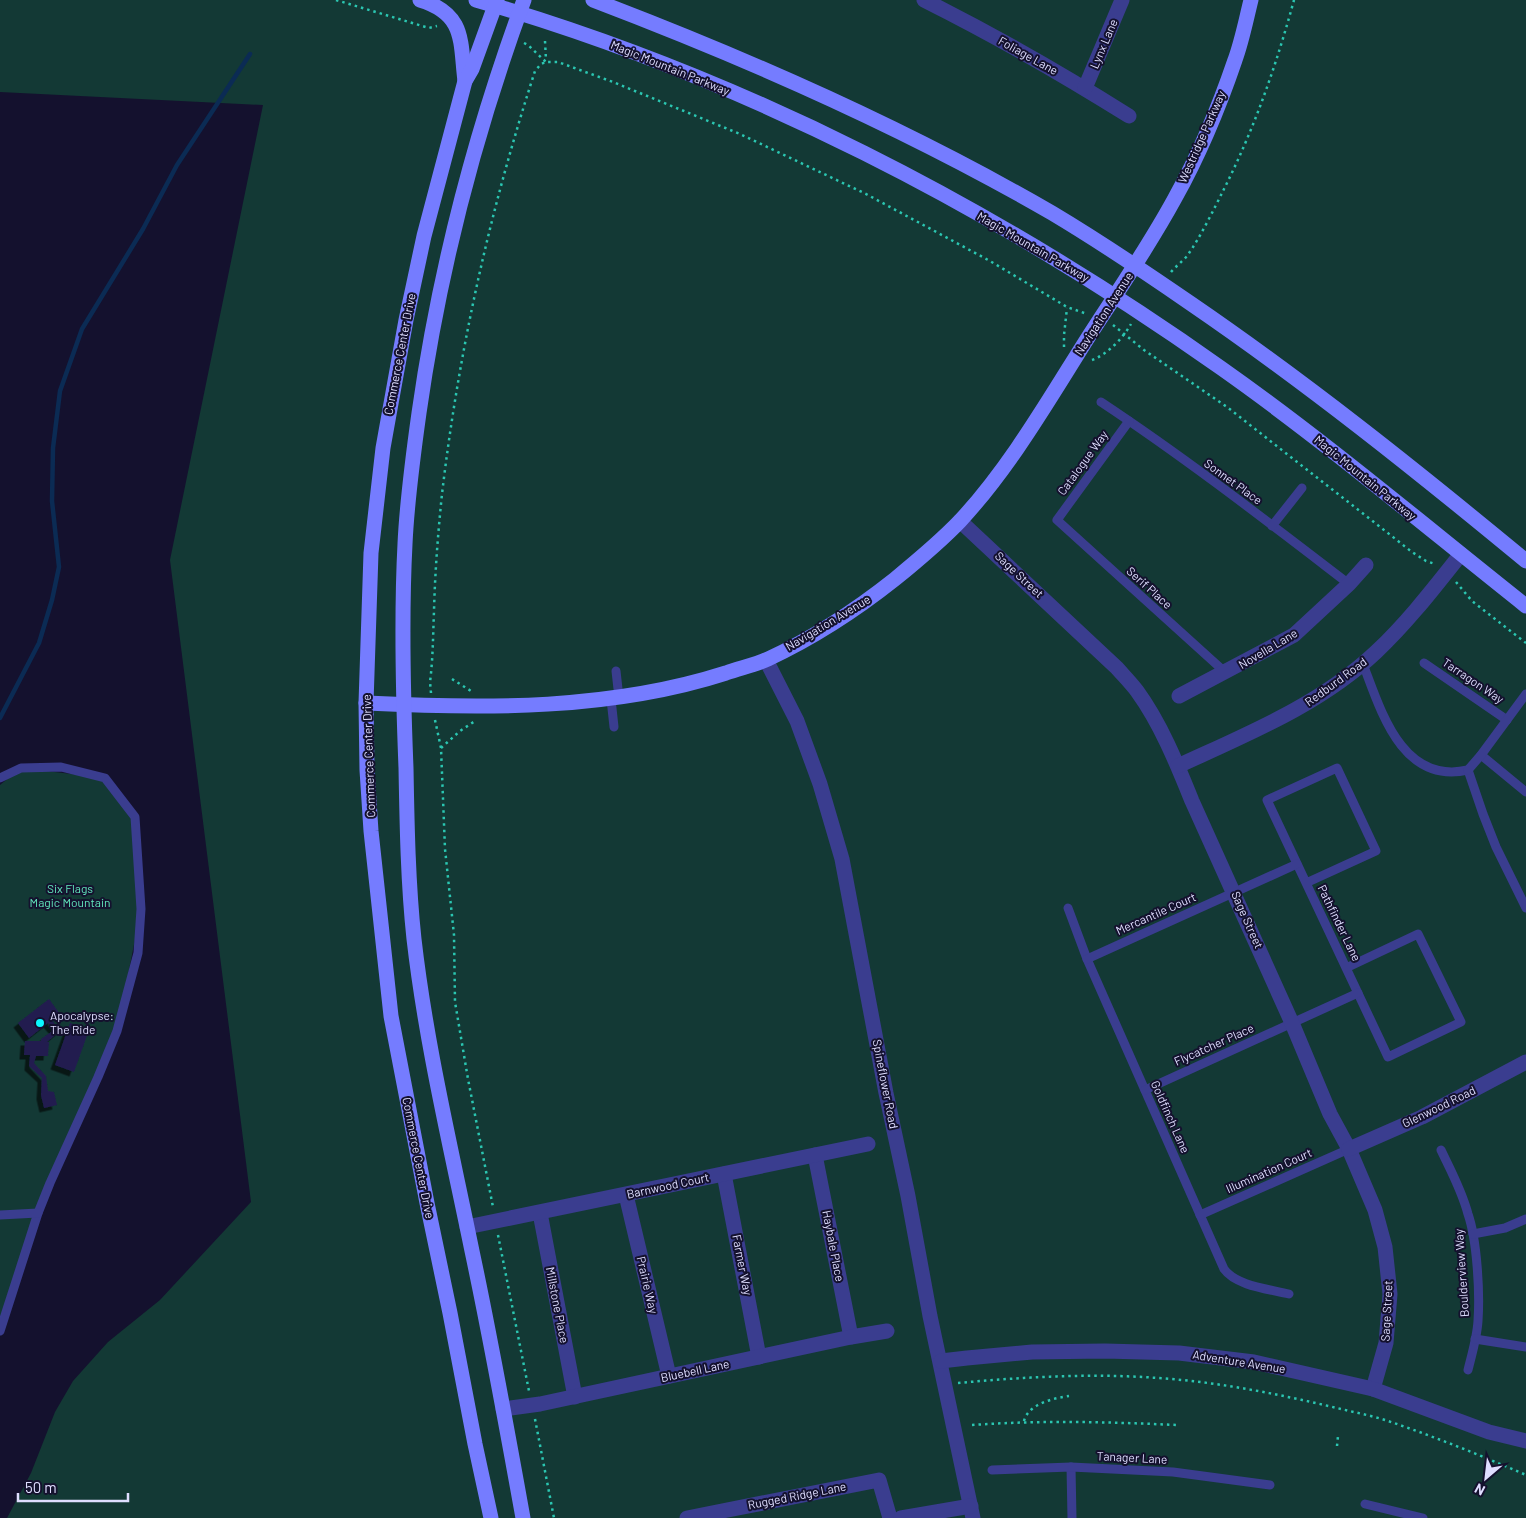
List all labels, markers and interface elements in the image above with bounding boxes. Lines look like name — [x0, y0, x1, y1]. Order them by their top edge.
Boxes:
street label: Lynx Lane — [1086, 17, 1120, 71]
street label: Foliage Lane — [996, 33, 1061, 77]
street label: Magic Mountain Parkway — [609, 37, 732, 98]
street label: Westridge Parkway — [1175, 88, 1228, 185]
street label: Magic Mountain Parkway — [975, 208, 1092, 284]
street label: Navigation Avenue — [1071, 269, 1135, 358]
street label: Commerce Center Drive — [380, 292, 418, 416]
street label: Catalogue Way — [1054, 427, 1111, 497]
street label: Magic Mountain Parkway — [1312, 432, 1420, 523]
street label: Sonnet Place — [1202, 456, 1265, 507]
street label: Sage Street — [993, 548, 1047, 600]
street label: Serif Place — [1124, 563, 1175, 611]
street label: Navigation Avenue — [783, 591, 872, 653]
street label: Novella Lane — [1236, 625, 1299, 671]
street label: Redburd Road — [1302, 654, 1369, 708]
street label: Tarragon Way — [1440, 655, 1507, 706]
street label: Commerce Center Drive — [359, 694, 377, 818]
park label: Six Flags Magic Mountain — [30, 881, 110, 909]
street label: Pathfinder Lane — [1315, 882, 1364, 963]
street label: Mercantile Court — [1113, 889, 1198, 937]
street label: Sage Street — [1229, 889, 1267, 950]
place label: Apocalypse: The Ride — [50, 1008, 114, 1036]
marker: Apocalypse: The Ride — [34, 1017, 46, 1029]
street label: Flycatcher Place — [1172, 1020, 1256, 1068]
street label: Spineflower Road — [870, 1038, 902, 1130]
street label: Goldfinch Lane — [1149, 1078, 1193, 1155]
street label: Glenwood Road — [1400, 1082, 1478, 1130]
street label: Commerce Center Drive — [400, 1096, 438, 1220]
street label: Illumination Court — [1223, 1145, 1314, 1195]
street label: Barnwood Court — [625, 1169, 710, 1201]
street label: Haybale Place — [820, 1209, 848, 1283]
street label: Boulderview Way — [1451, 1228, 1471, 1318]
street label: Farmer Way — [730, 1233, 756, 1297]
street label: Prairie Way — [635, 1255, 661, 1315]
street label: Millstone Place — [544, 1265, 572, 1344]
street label: Sage Street — [1377, 1280, 1395, 1342]
street label: Adventure Avenue — [1192, 1347, 1287, 1375]
street label: Bluebell Lane — [659, 1356, 730, 1384]
street label: Tanager Lane — [1096, 1448, 1168, 1466]
north arrow — [1461, 1453, 1511, 1503]
scale bar — [18, 1470, 128, 1502]
text: 50 m — [25, 1478, 57, 1496]
street label: Rugged Ridge Lane — [746, 1479, 847, 1511]
text: N — [1472, 1480, 1488, 1500]

